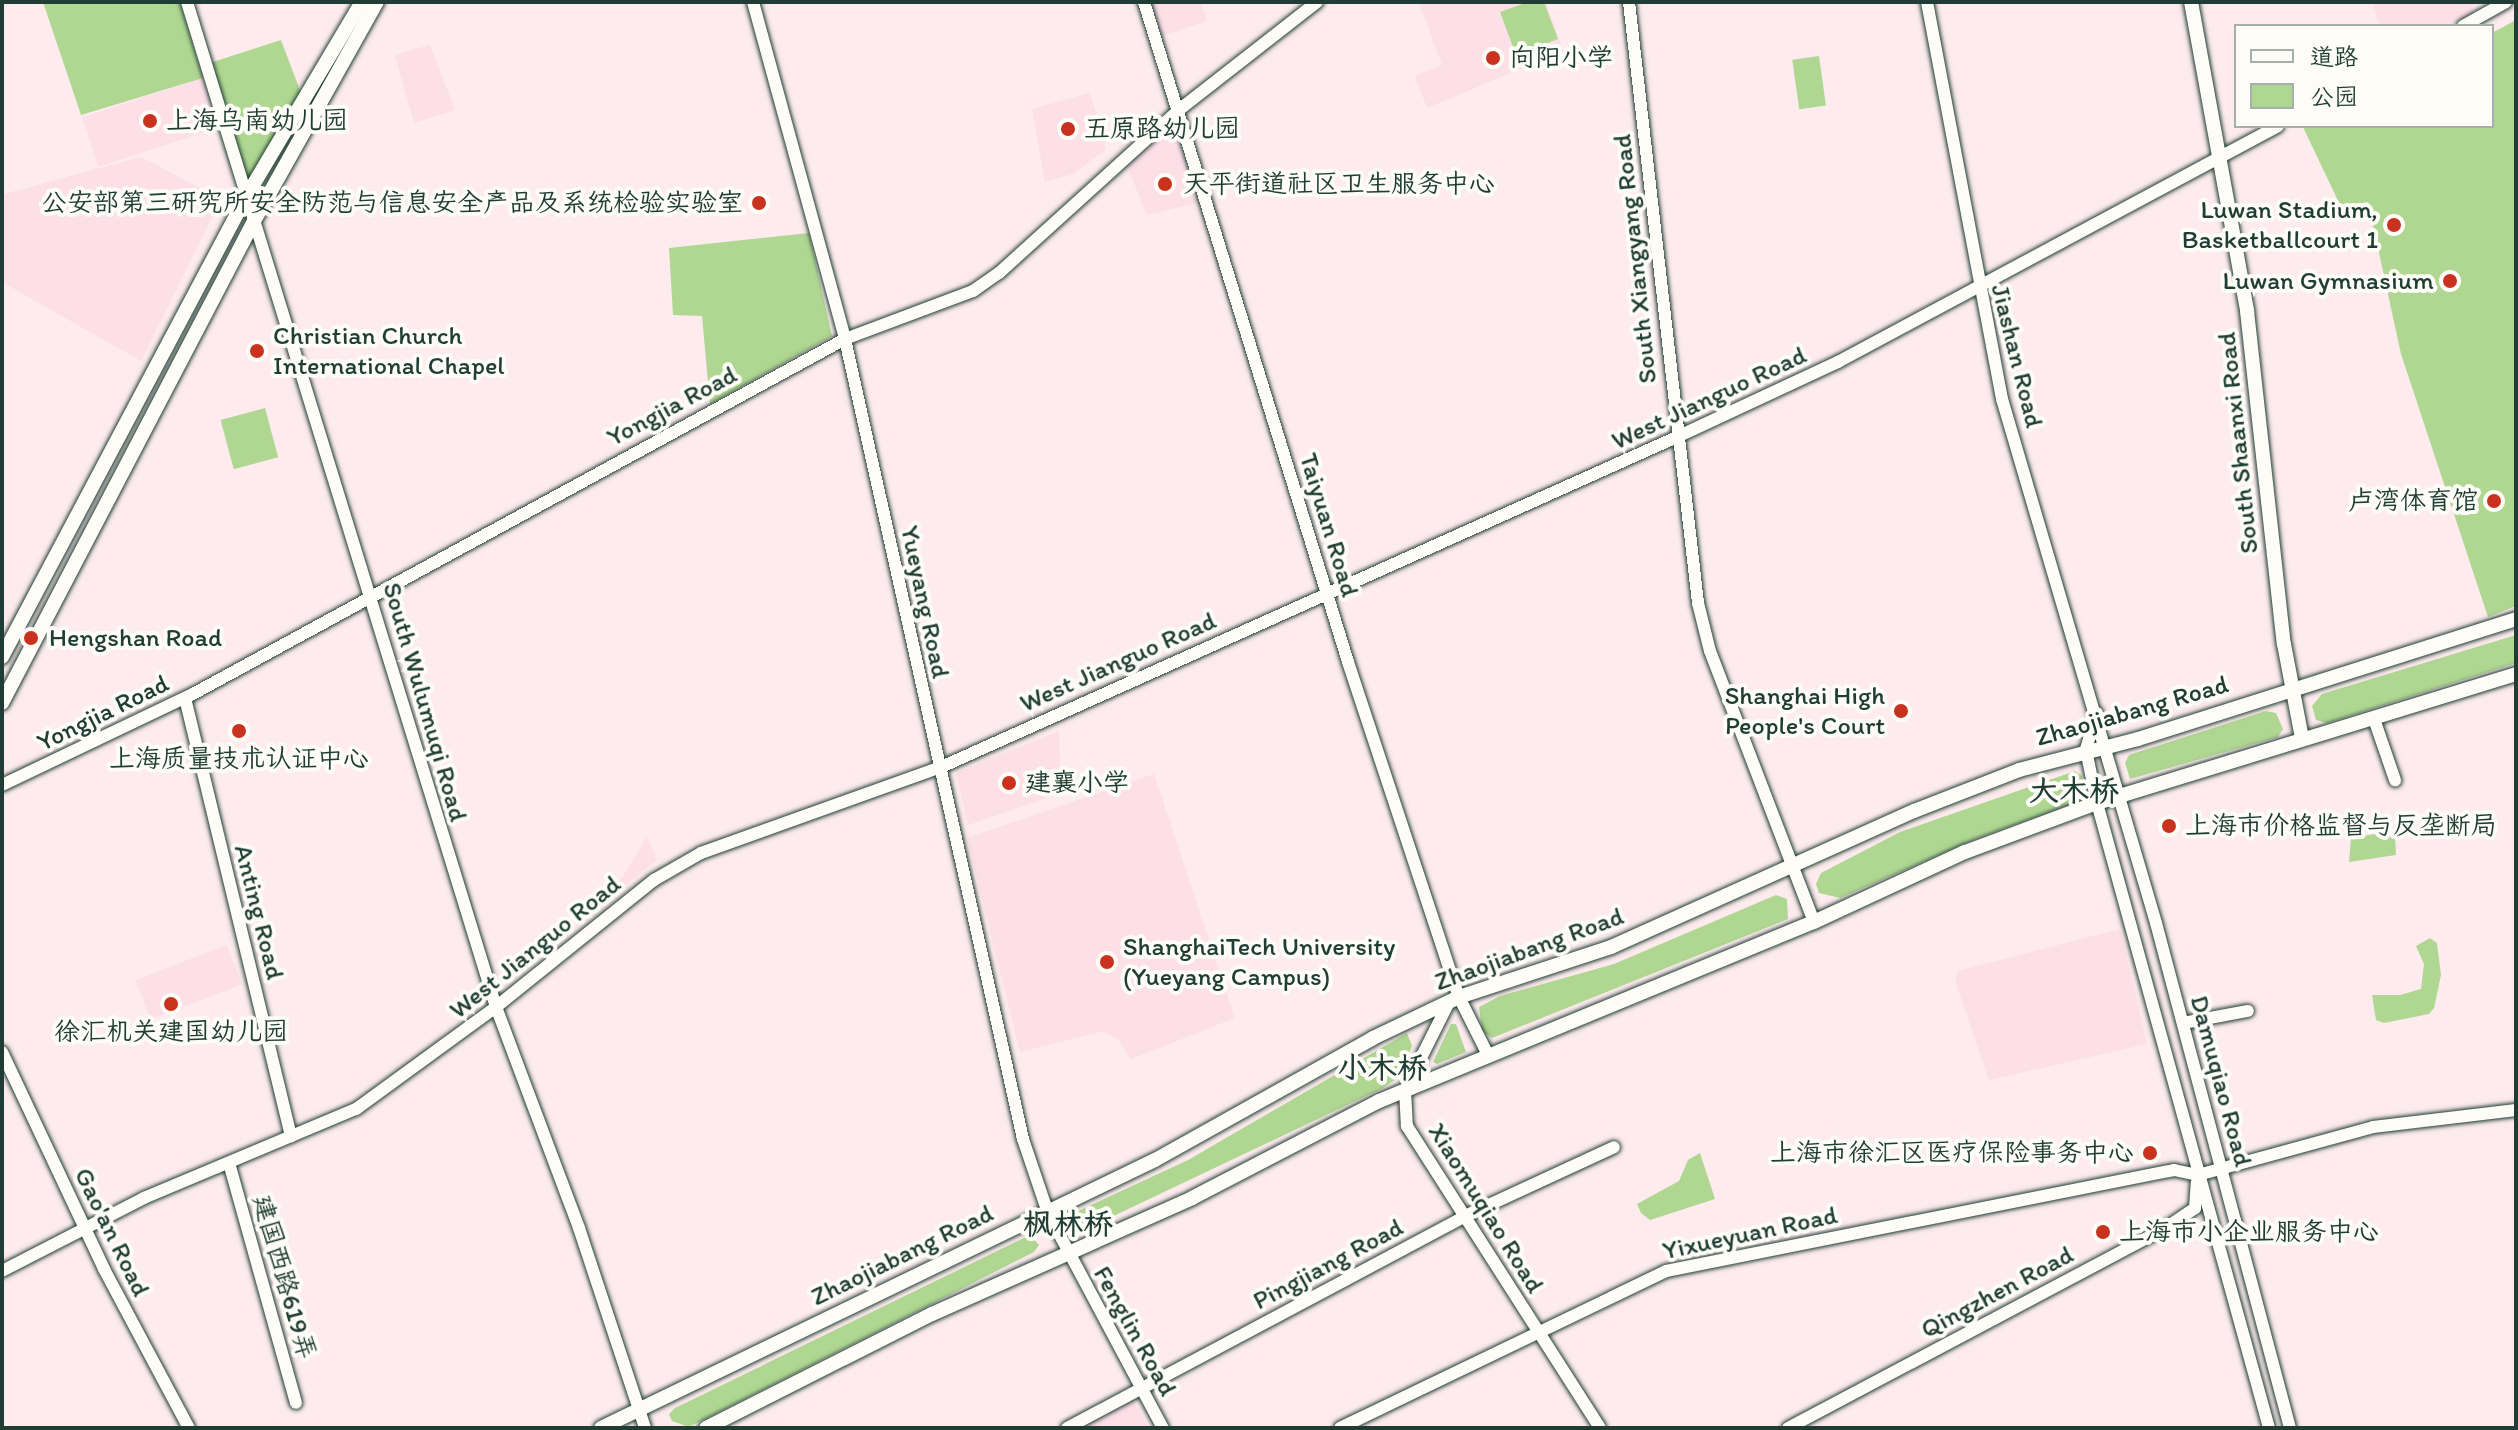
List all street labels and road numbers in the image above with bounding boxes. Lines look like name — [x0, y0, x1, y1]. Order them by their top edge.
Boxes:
street label: South Xiangyang Road — [1606, 133, 1664, 385]
street label: Jiashan Road — [1984, 281, 2050, 431]
street label: South Shaanxi Road — [2211, 331, 2265, 555]
street label: West Jianguo Road — [1607, 339, 1811, 457]
street label: Yongjia Road — [602, 359, 742, 453]
street label: Taiyuan Road — [1292, 450, 1366, 600]
street label: Yueyang Road — [894, 523, 956, 681]
street label: South Wulumuqi Road — [376, 579, 474, 825]
street label: West Jianguo Road — [1015, 605, 1221, 719]
street label: Yongjia Road — [32, 668, 174, 758]
street label: Zhaojiabang Road — [2032, 669, 2232, 753]
street label: Anting Road — [227, 841, 291, 983]
street label: West Jianguo Road — [443, 869, 627, 1025]
street label: Zhaojiabang Road — [1431, 900, 1627, 998]
street label: Damuqiao Road — [2183, 992, 2259, 1170]
street label: Xiaomuqiao Road — [1421, 1117, 1551, 1299]
street label: Gao'an Road — [67, 1162, 157, 1302]
street label: 建国西路619弄 — [246, 1191, 322, 1363]
street label: Zhaojiabang Road — [806, 1198, 998, 1312]
street label: Yixueyuan Road — [1660, 1199, 1840, 1267]
street label: Pingjiang Road — [1248, 1211, 1408, 1317]
street label: Qingzhen Road — [1916, 1239, 2078, 1345]
street label: Fenglin Road — [1087, 1261, 1183, 1401]

